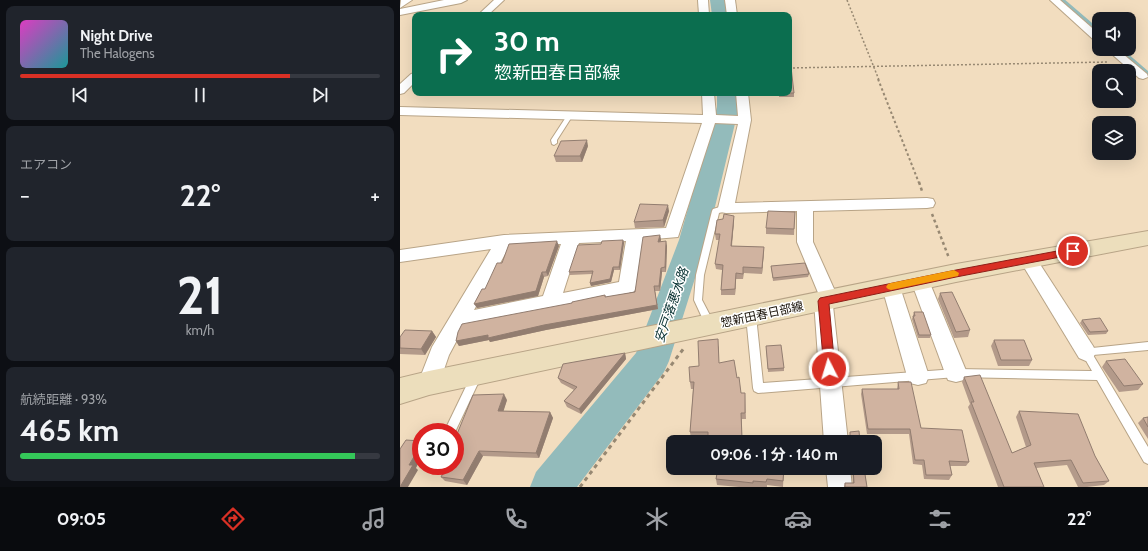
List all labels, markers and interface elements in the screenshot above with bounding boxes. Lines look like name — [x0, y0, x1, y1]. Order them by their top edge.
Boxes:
map controls — [1092, 12, 1136, 160]
button: sound — [1092, 12, 1136, 56]
text: 30 m — [494, 24, 560, 58]
text: Night Drive — [80, 27, 153, 45]
icon: right — [428, 28, 480, 80]
text: The Halogens — [80, 45, 155, 61]
text: 惣新田春日部線 — [494, 62, 620, 84]
button: search — [1092, 64, 1136, 108]
icon: previous — [69, 84, 91, 106]
icon: pause — [189, 84, 211, 106]
icon: next — [309, 84, 331, 106]
button: layers — [1092, 116, 1136, 160]
text: エアコン — [20, 156, 72, 172]
text: 22° — [180, 177, 220, 214]
text: − — [20, 182, 30, 209]
text: + — [370, 182, 380, 209]
pin — [1056, 234, 1090, 268]
icon: arrive — [1062, 240, 1084, 262]
text: 21 — [177, 264, 223, 327]
water label: 安戸落悪水路 — [651, 265, 692, 344]
street label: 惣新田春日部線 — [719, 298, 805, 330]
text: km/h — [186, 322, 214, 338]
position arrow — [808, 348, 850, 390]
text: 航続距離 · 93% — [20, 391, 107, 407]
text: 465 km — [20, 412, 119, 449]
speed limit sign: 30 — [412, 423, 464, 475]
text: 09:06 · 1 分 · 140 m — [710, 446, 838, 464]
icon: directions — [219, 505, 247, 533]
icon: music — [360, 505, 388, 533]
icon: phone — [502, 505, 530, 533]
icon: climate — [643, 505, 671, 533]
icon: car — [784, 505, 812, 533]
icon: filters — [926, 505, 954, 533]
text: 09:05 — [57, 508, 106, 530]
text: 22° — [1067, 508, 1091, 530]

